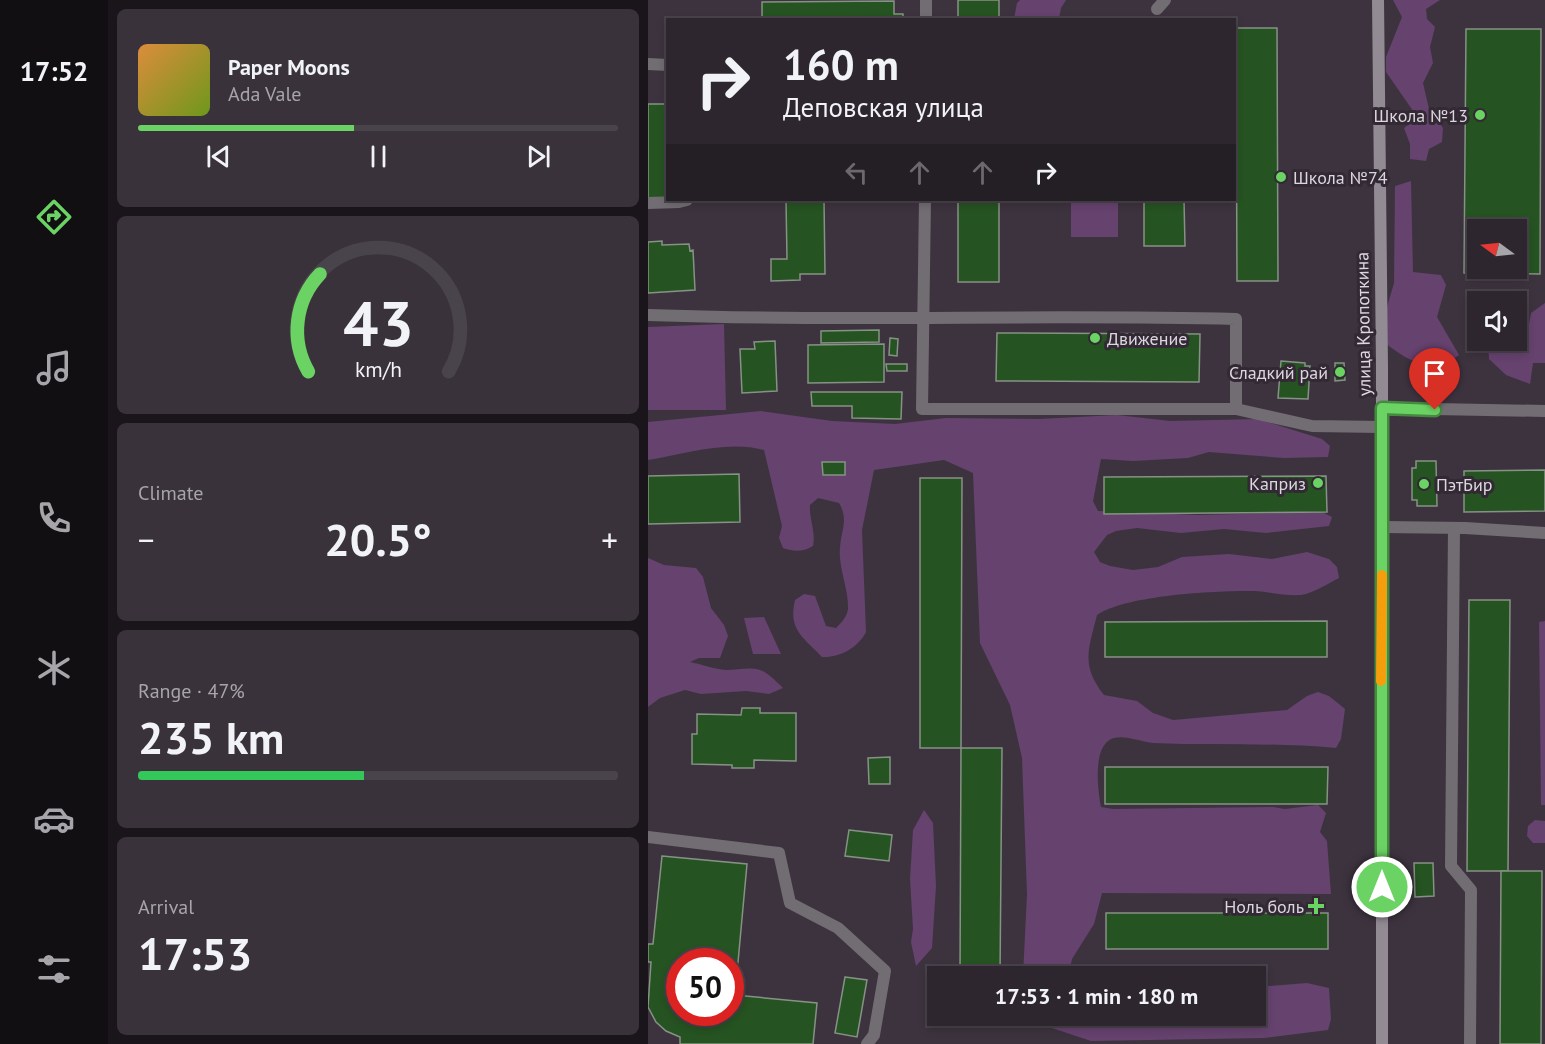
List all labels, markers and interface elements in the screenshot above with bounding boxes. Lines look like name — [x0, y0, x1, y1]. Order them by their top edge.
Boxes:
text: 160 m — [783, 37, 899, 92]
icon: right — [684, 42, 762, 120]
text: Paper Moons — [228, 53, 350, 81]
text: 17:52 — [20, 54, 88, 88]
text: Ada Vale — [228, 81, 301, 107]
text: Деповская улица — [783, 90, 984, 124]
place label: Школа №13 — [1373, 104, 1468, 127]
marker: Школа №13 — [1473, 108, 1487, 122]
icon: previous — [202, 140, 235, 173]
icon: pause — [362, 140, 395, 173]
icon: next — [522, 140, 555, 173]
icon: left — [840, 156, 873, 189]
icon: ahead — [903, 156, 936, 189]
icon: ahead — [966, 156, 999, 189]
icon: right — [1029, 156, 1062, 189]
place label: Школа №74 — [1293, 166, 1388, 189]
marker: Школа №74 — [1274, 170, 1288, 184]
icon: directions — [33, 196, 75, 238]
north arrow — [1467, 219, 1527, 279]
map controls — [1467, 219, 1527, 351]
street label: улица Кропоткина — [1350, 252, 1376, 396]
text: 43 — [343, 282, 413, 363]
button: sound — [1467, 291, 1527, 351]
place label: Движение — [1107, 327, 1187, 350]
marker: Движение — [1088, 331, 1102, 345]
icon: music — [33, 347, 75, 389]
pin — [1409, 348, 1460, 410]
text: km/h — [354, 355, 401, 383]
icon: arrive — [1418, 357, 1451, 390]
place label: Сладкий рай — [1229, 361, 1328, 384]
marker: Сладкий рай — [1333, 365, 1347, 379]
place label: Каприз — [1249, 472, 1306, 495]
place label: ПэтБир — [1436, 473, 1493, 496]
marker: Каприз — [1311, 476, 1325, 490]
marker: ПэтБир — [1417, 477, 1431, 491]
text: Climate — [138, 480, 204, 506]
icon: phone — [33, 497, 75, 539]
text: 20.5° — [324, 510, 432, 568]
text: − — [138, 518, 155, 561]
text: + — [601, 518, 618, 561]
icon: climate — [33, 647, 75, 689]
text: Range · 47% — [138, 678, 245, 704]
text: 235 km — [138, 708, 284, 766]
icon: car — [33, 798, 75, 840]
position arrow — [1350, 855, 1414, 919]
text: Arrival — [138, 894, 194, 920]
place label: Ноль боль — [1224, 895, 1304, 918]
marker: Ноль боль — [1309, 899, 1323, 913]
text: 17:53 — [138, 924, 252, 982]
icon: filters — [33, 948, 75, 990]
speed limit sign: 50 — [666, 948, 744, 1026]
text: 17:53 · 1 min · 180 m — [995, 982, 1198, 1010]

